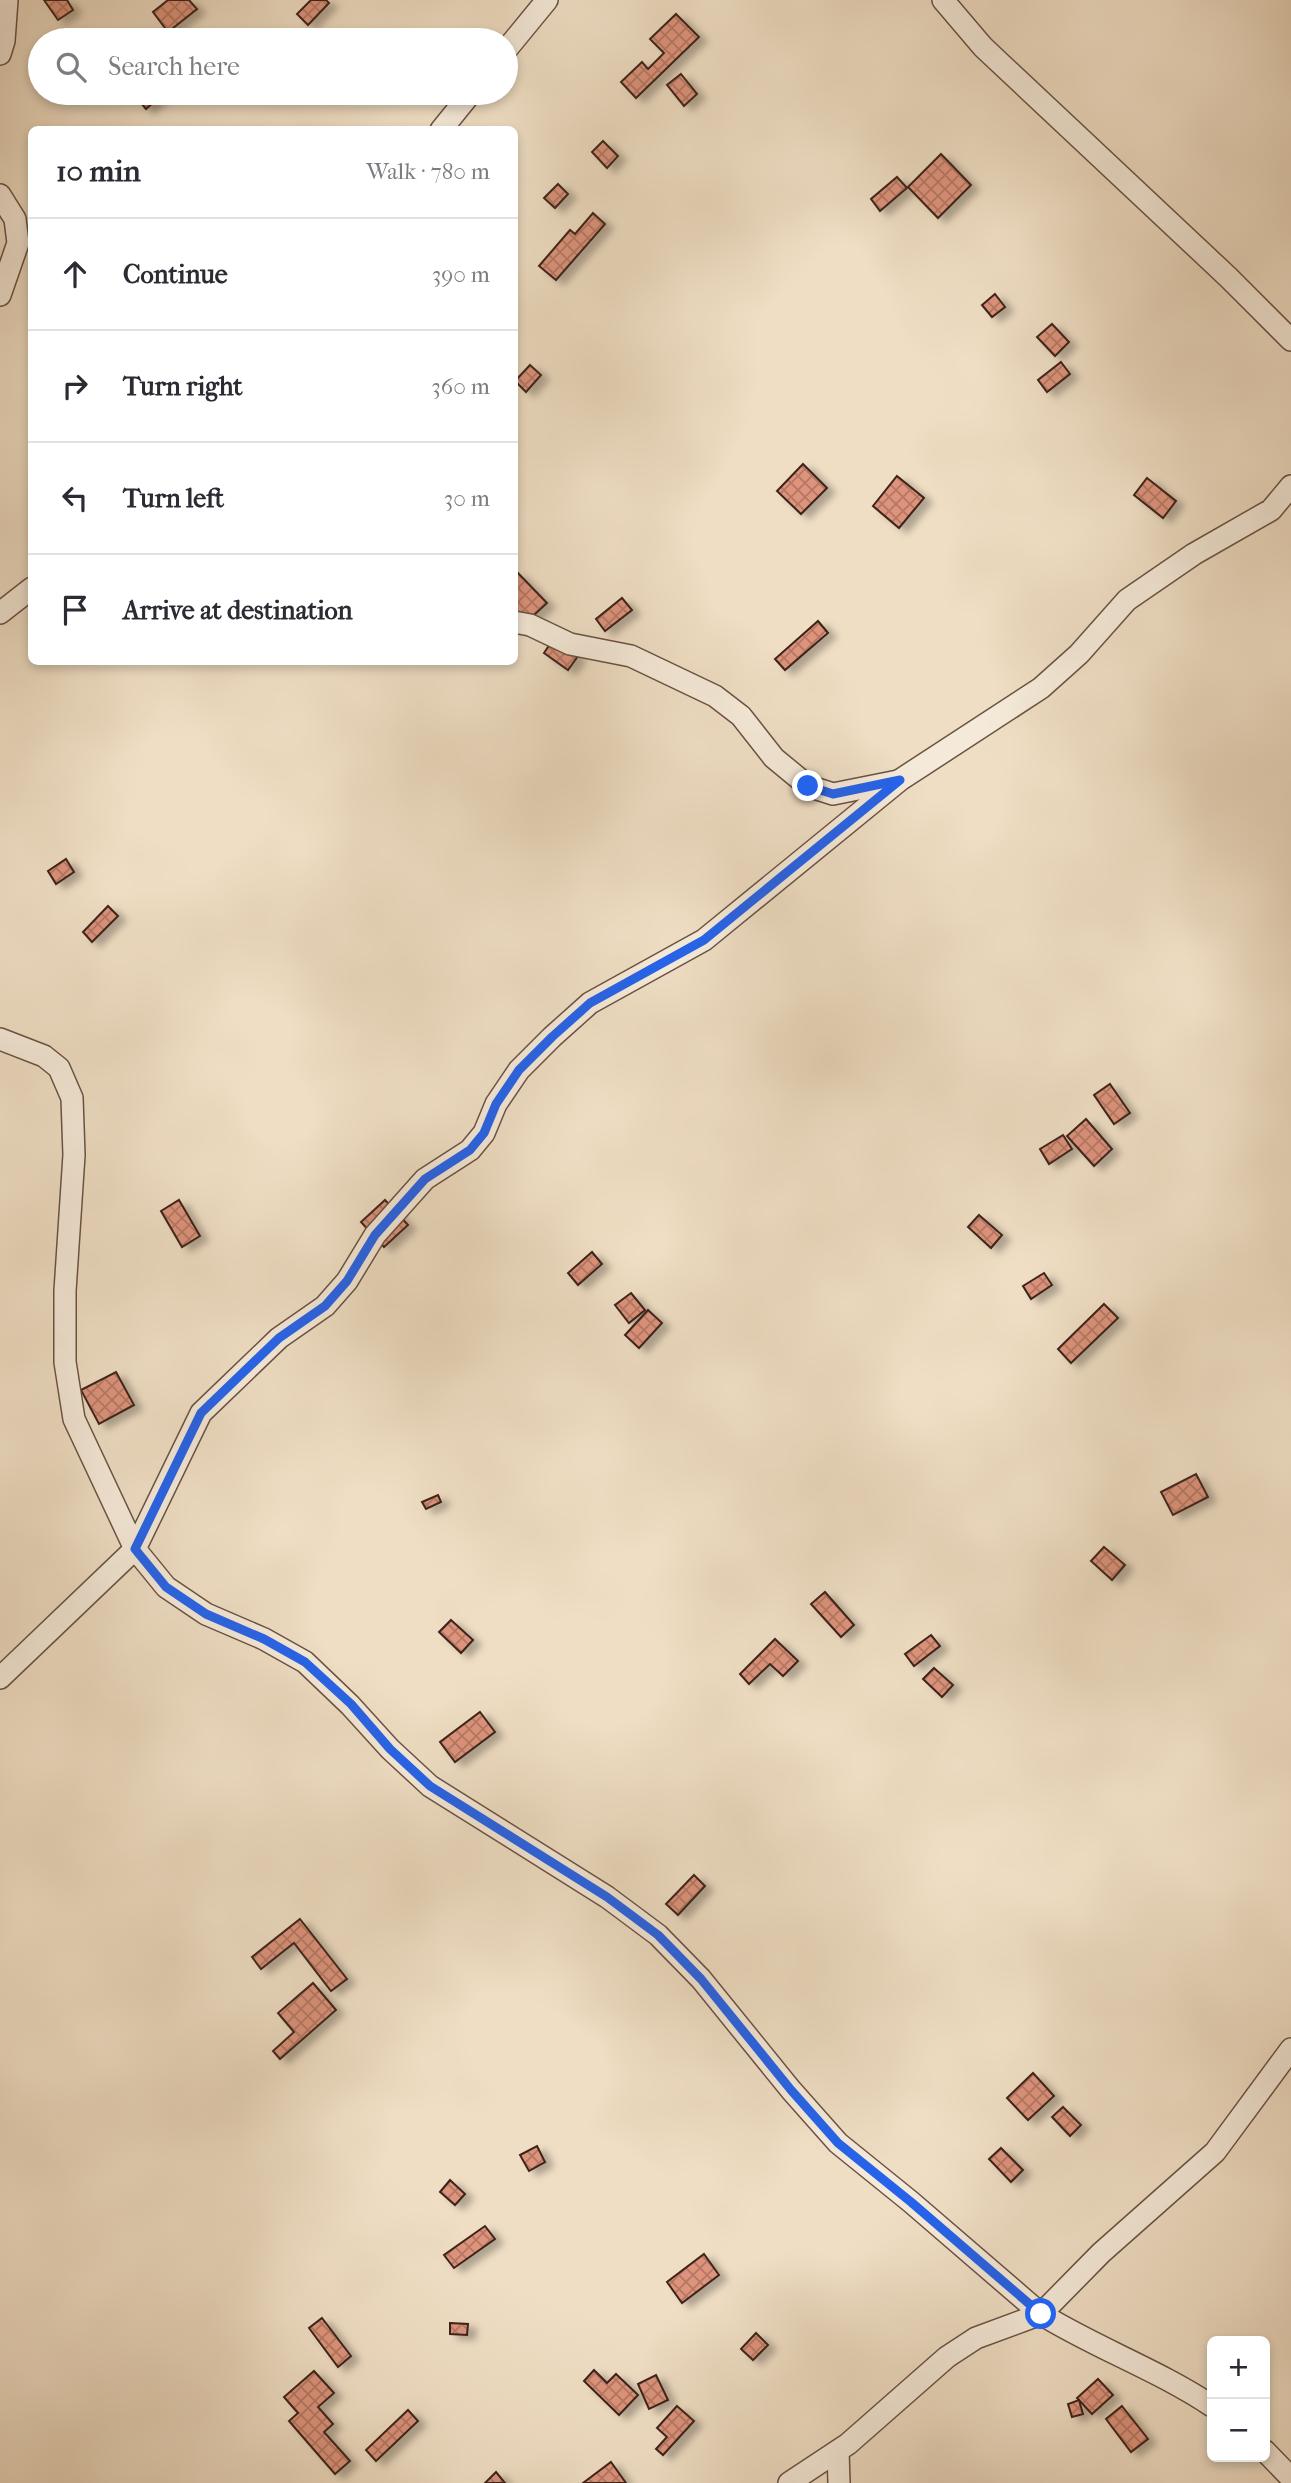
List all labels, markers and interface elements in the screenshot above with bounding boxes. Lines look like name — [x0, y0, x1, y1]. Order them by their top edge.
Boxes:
search box — [28, 28, 518, 105]
icon: search — [52, 48, 90, 86]
text: Search here — [108, 51, 240, 82]
text: 10 min — [56, 154, 141, 189]
text: Walk · 780 m — [366, 158, 490, 185]
icon: ahead — [56, 255, 94, 293]
text: Continue — [123, 259, 228, 290]
text: 390 m — [432, 261, 490, 288]
icon: right — [56, 367, 94, 405]
text: Turn right — [123, 371, 243, 402]
text: 360 m — [431, 373, 490, 400]
icon: left — [56, 479, 94, 517]
text: Turn left — [123, 483, 224, 514]
text: 30 m — [444, 485, 490, 512]
icon: arrive — [56, 591, 94, 629]
text: Arrive at destination — [123, 595, 353, 626]
route end — [792, 770, 823, 801]
route start — [1025, 2298, 1056, 2329]
map controls — [1207, 2336, 1270, 2462]
button: + — [1207, 2336, 1270, 2399]
button: − — [1207, 2399, 1270, 2462]

